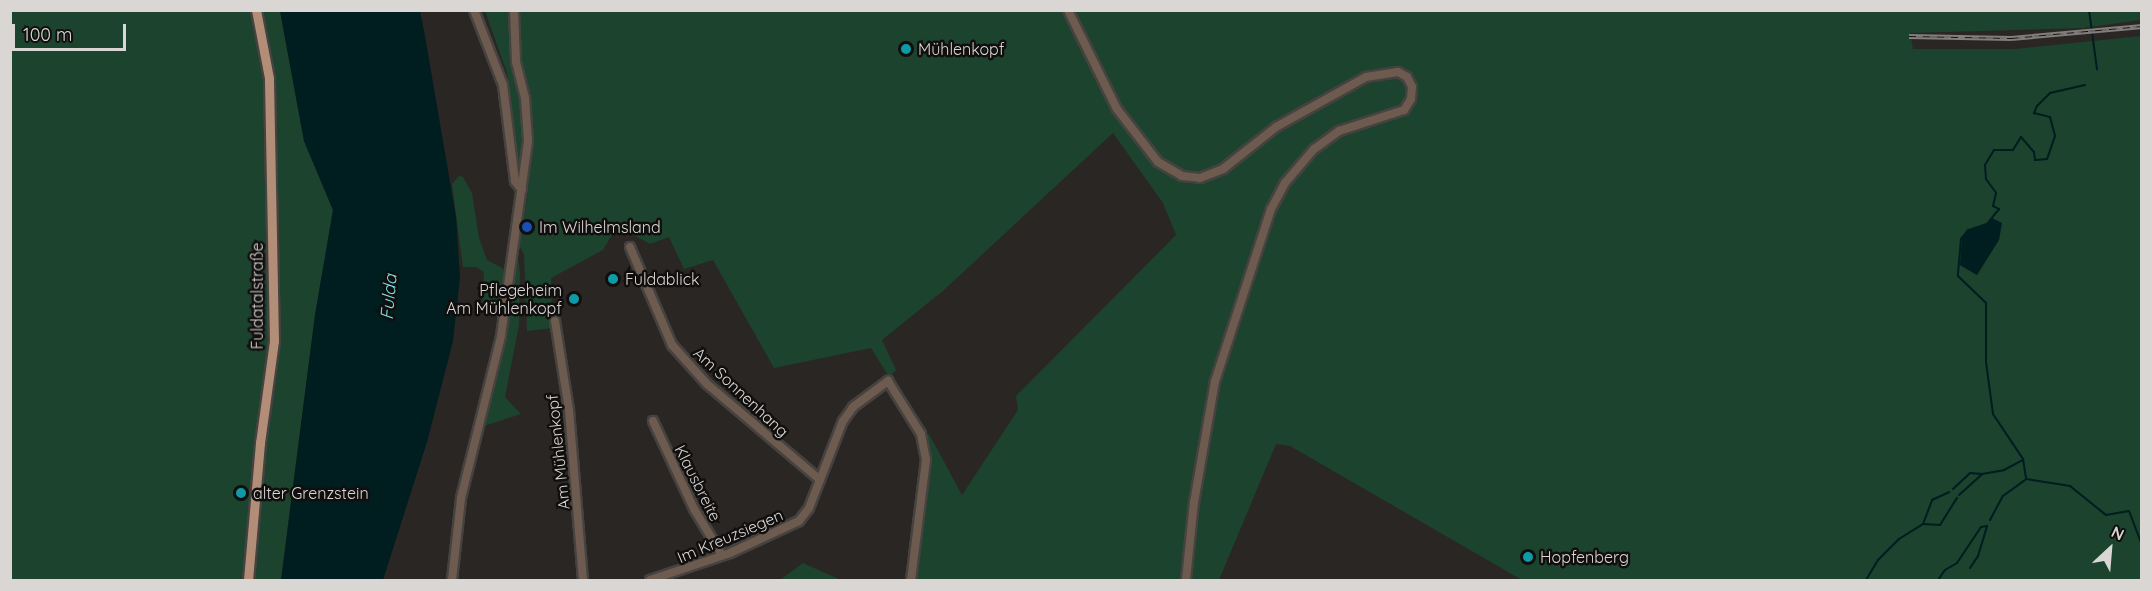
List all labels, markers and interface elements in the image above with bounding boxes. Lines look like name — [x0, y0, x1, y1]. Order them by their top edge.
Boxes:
scale bar — [15, 12, 129, 50]
text: 100 m — [23, 23, 72, 46]
place label: Mühlenkopf — [918, 39, 1005, 59]
marker: Mühlenkopf — [899, 42, 913, 56]
place label: Im Wilhelmsland — [539, 217, 661, 237]
marker: Im Wilhelmsland — [520, 220, 534, 234]
street label: Fuldatalstraße — [247, 243, 267, 349]
place label: Fuldablick — [625, 269, 699, 289]
marker: Fuldablick — [606, 272, 620, 286]
water label: Fulda — [376, 273, 402, 321]
place label: Pflegeheim Am Mühlenkopf — [446, 280, 562, 318]
marker: Pflegeheim Am Mühlenkopf — [567, 292, 581, 306]
street label: Am Sonnenhang — [690, 343, 792, 441]
street label: Am Mühlenkopf — [542, 393, 574, 511]
street label: Klausbreite — [671, 442, 725, 524]
place label: alter Grenzstein — [253, 483, 369, 503]
marker: alter Grenzstein — [234, 486, 248, 500]
street label: Im Kreuzsiegen — [674, 505, 786, 567]
north arrow — [2080, 519, 2140, 579]
text: N — [2108, 521, 2128, 544]
place label: Hopfenberg — [1540, 547, 1629, 567]
marker: Hopfenberg — [1521, 550, 1535, 564]

